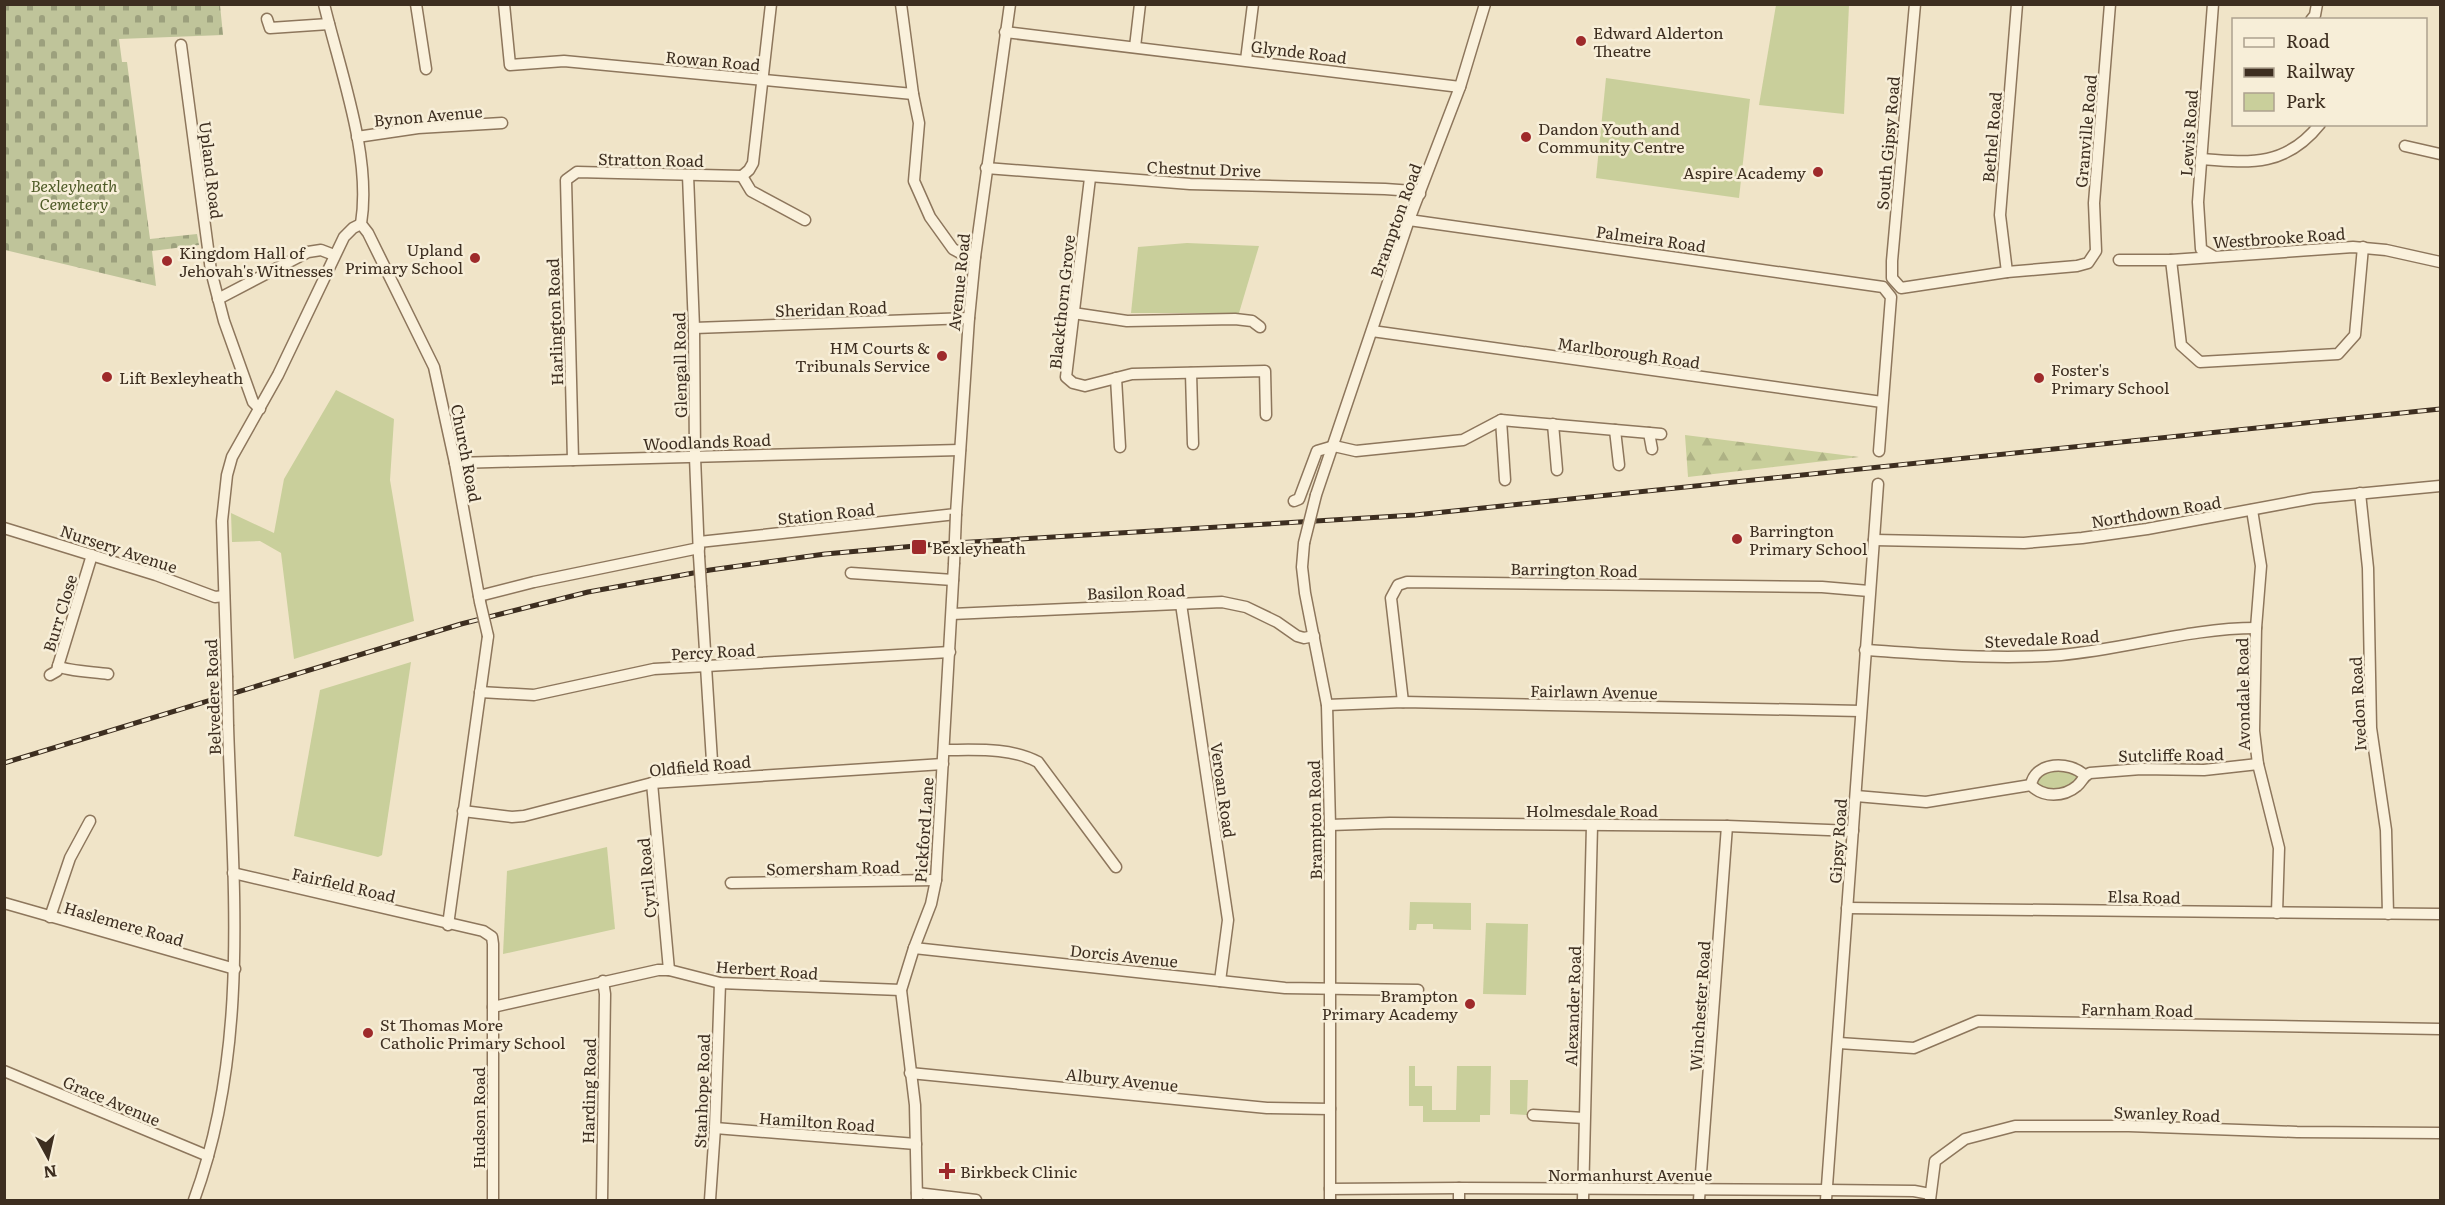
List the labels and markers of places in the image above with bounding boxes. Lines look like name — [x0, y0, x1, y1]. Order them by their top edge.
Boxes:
place label: Edward Alderton Theatre — [1593, 20, 1724, 62]
marker: Edward Alderton Theatre — [1574, 34, 1588, 48]
place label: Dandon Youth and Community Centre — [1538, 116, 1685, 158]
marker: Dandon Youth and Community Centre — [1519, 130, 1533, 144]
place label: Aspire Academy — [1683, 160, 1807, 184]
marker: Aspire Academy — [1811, 165, 1825, 179]
place label: Upland Primary School — [345, 237, 463, 279]
place label: Kingdom Hall of Jehovah's Witnesses — [179, 240, 333, 282]
marker: Upland Primary School — [468, 251, 482, 265]
marker: Kingdom Hall of Jehovah's Witnesses — [160, 254, 174, 268]
place label: HM Courts & Tribunals Service — [795, 335, 930, 377]
marker: HM Courts & Tribunals Service — [935, 349, 949, 363]
place label: Foster's Primary School — [2051, 357, 2169, 399]
place label: Lift Bexleyheath — [119, 365, 244, 389]
marker: Lift Bexleyheath — [100, 370, 114, 384]
marker: Foster's Primary School — [2032, 371, 2046, 385]
place label: Barrington Primary School — [1749, 518, 1867, 560]
marker: Barrington Primary School — [1730, 532, 1744, 546]
place label: Bexleyheath — [932, 535, 1026, 559]
marker: Bexleyheath — [910, 538, 928, 556]
place label: Brampton Primary Academy — [1322, 983, 1459, 1025]
marker: Brampton Primary Academy — [1463, 997, 1477, 1011]
place label: St Thomas More Catholic Primary School — [380, 1012, 565, 1054]
marker: St Thomas More Catholic Primary School — [361, 1026, 375, 1040]
place label: Birkbeck Clinic — [960, 1159, 1077, 1183]
marker: Birkbeck Clinic — [938, 1162, 956, 1180]

